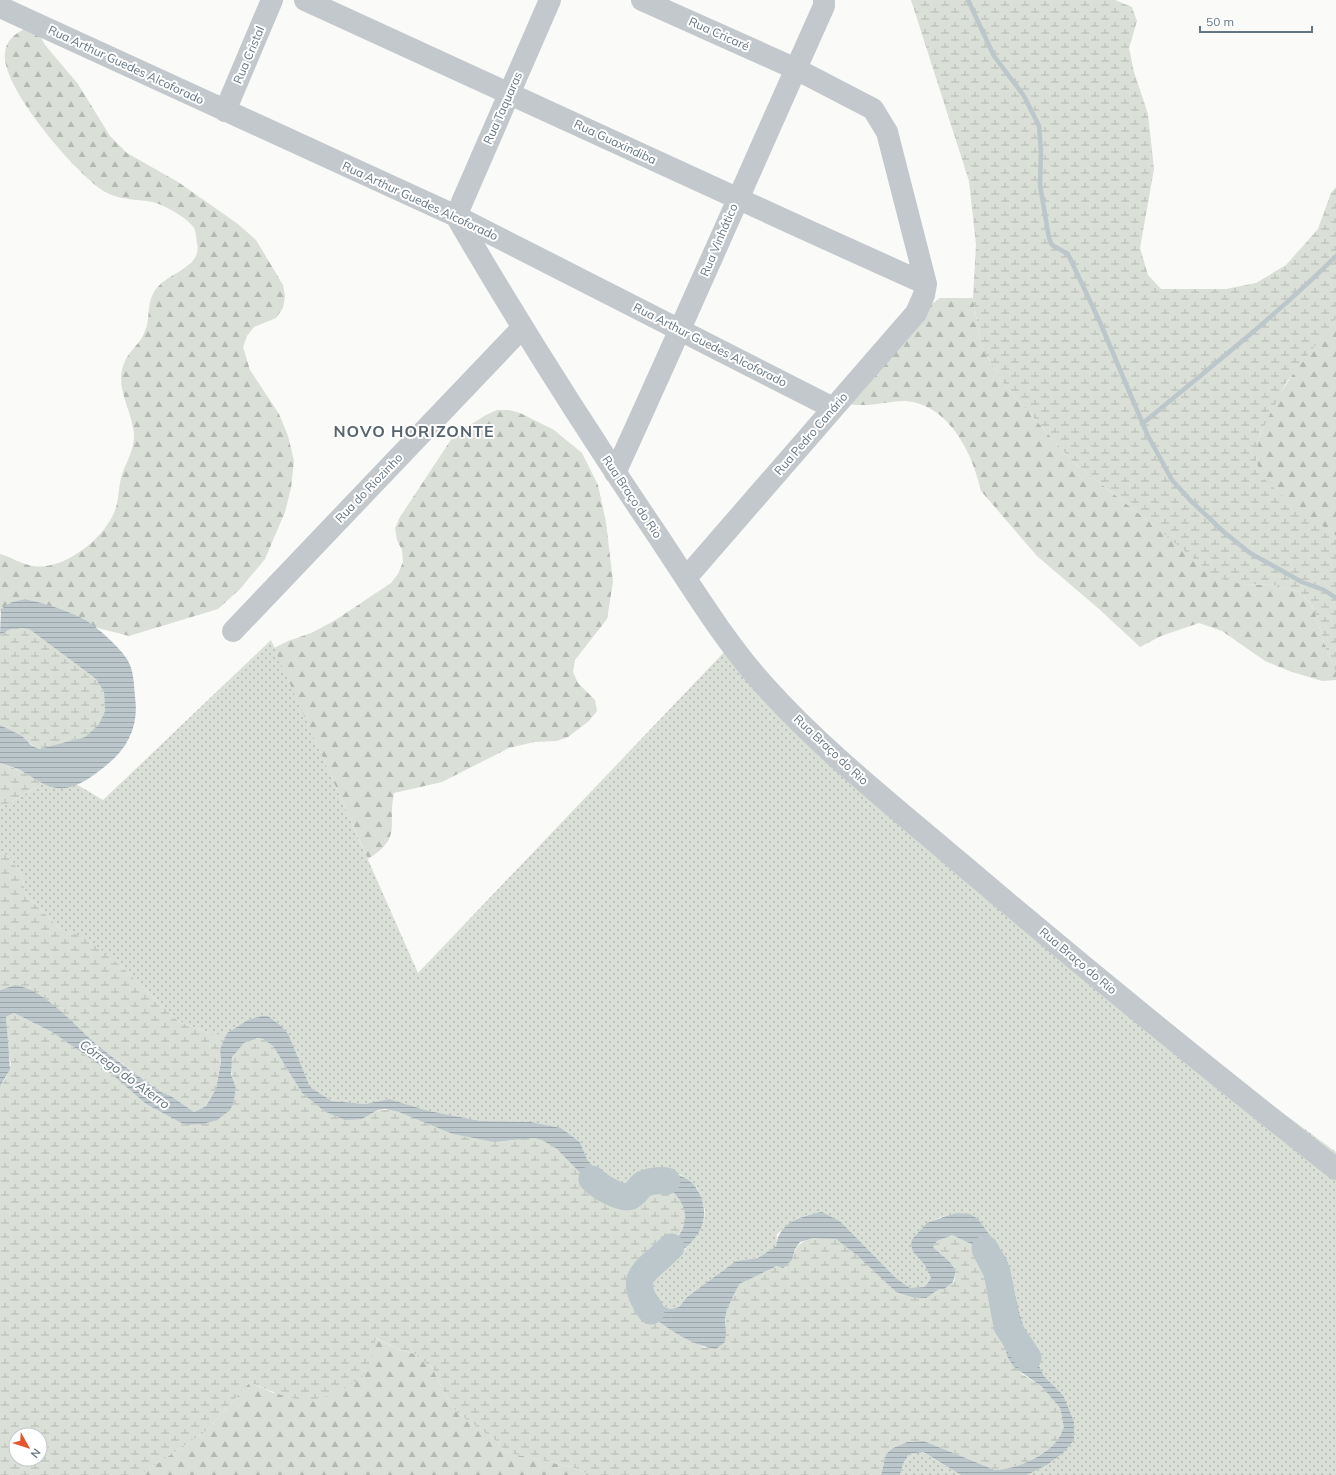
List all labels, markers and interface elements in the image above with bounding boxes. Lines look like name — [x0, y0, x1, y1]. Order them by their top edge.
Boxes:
scale bar — [1200, 8, 1312, 34]
street label: Rua Cricaré — [687, 13, 752, 54]
text: 50 m — [1206, 14, 1234, 29]
street label: Rua Arthur Guedes Alcoforado — [46, 22, 207, 107]
street label: Rua Cristal — [230, 24, 267, 86]
street label: Rua Taquaras — [480, 69, 525, 146]
street label: Rua Guaxindiba — [572, 116, 659, 167]
street label: Rua Arthur Guedes Alcoforado — [340, 158, 501, 243]
street label: Rua Vinhático — [696, 201, 741, 279]
street label: Rua Arthur Guedes Alcoforado — [631, 299, 790, 390]
street label: Rua Pedro Canário — [771, 389, 851, 478]
district label: NOVO HORIZONTE — [334, 421, 494, 441]
street label: Rua do Riozinho — [332, 450, 406, 525]
street label: Rua Braço do Rio — [599, 453, 666, 541]
street label: Rua Braço do Rio — [791, 711, 872, 788]
street label: Rua Braço do Rio — [1037, 924, 1120, 997]
water label: Córrego do Aterro — [77, 1036, 173, 1112]
north arrow — [8, 1427, 48, 1467]
text: N — [28, 1446, 44, 1461]

